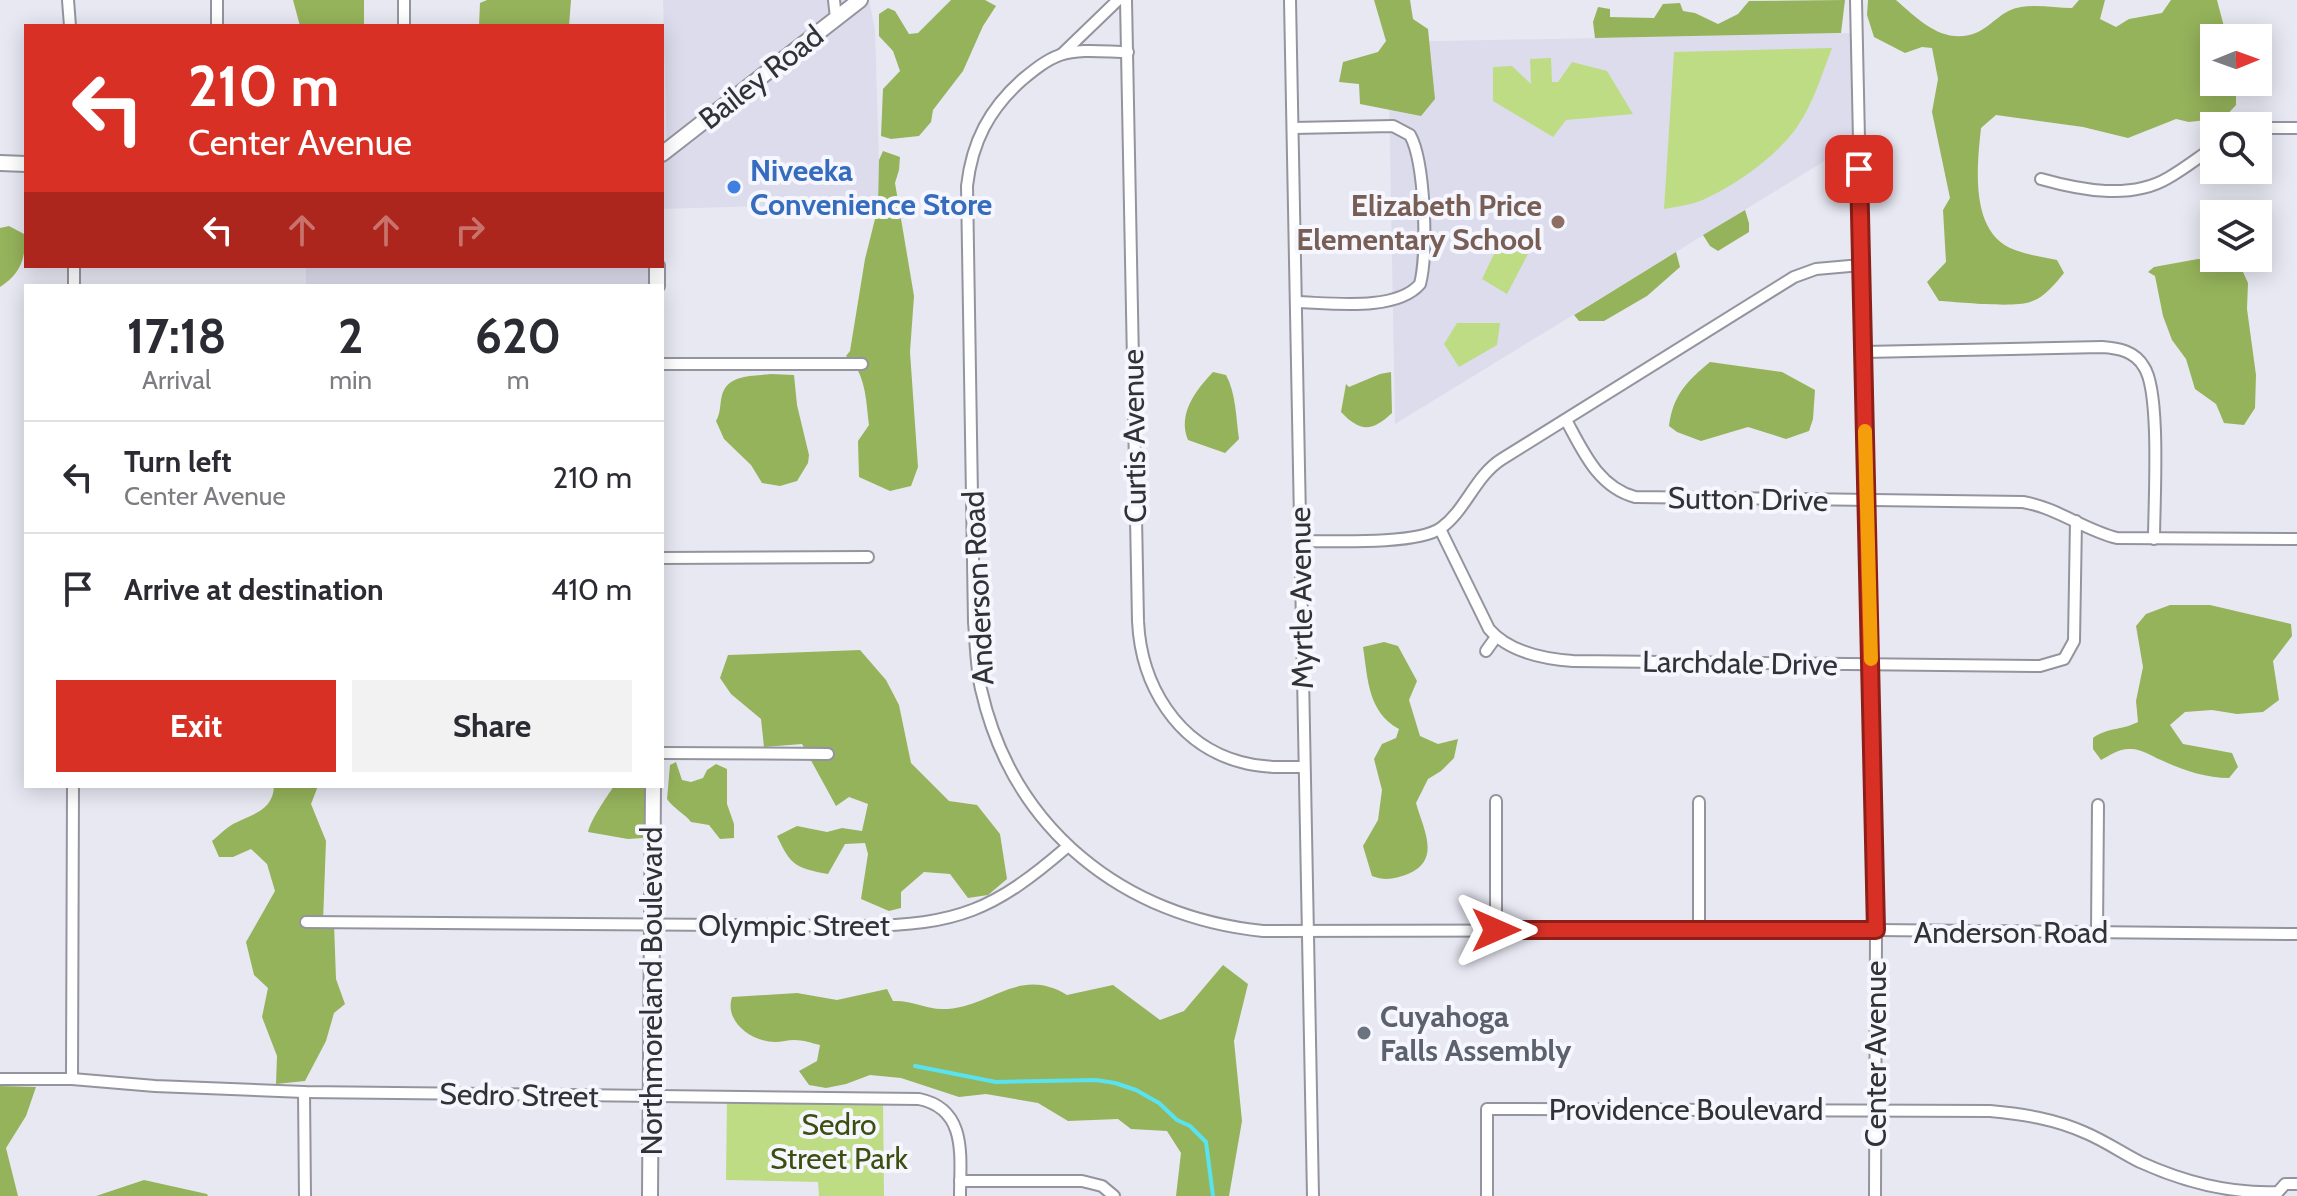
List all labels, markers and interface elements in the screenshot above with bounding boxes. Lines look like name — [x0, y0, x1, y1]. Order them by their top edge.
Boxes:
street label: Bailey Road — [691, 17, 831, 137]
north arrow — [2200, 24, 2272, 96]
map controls — [2200, 24, 2272, 272]
text: 210 m — [188, 52, 339, 120]
icon: left — [56, 56, 160, 160]
button: search — [2200, 112, 2272, 184]
text: Center Avenue — [188, 120, 412, 164]
pin — [1825, 135, 1893, 203]
icon: arrive — [1837, 147, 1881, 191]
place label: Niveeka Convenience Store — [750, 152, 992, 223]
marker: Niveeka Convenience Store — [725, 178, 743, 196]
place label: Elizabeth Price Elementary School — [1296, 187, 1542, 258]
button: layers — [2200, 200, 2272, 272]
icon: left — [196, 208, 240, 252]
icon: ahead — [280, 208, 324, 252]
icon: ahead — [364, 208, 408, 252]
icon: right — [448, 208, 492, 252]
marker: Elizabeth Price Elementary School — [1549, 213, 1567, 231]
text: 17:18 — [127, 307, 226, 365]
text: 2 — [338, 307, 363, 365]
text: 620 — [475, 307, 561, 365]
street label: Curtis Avenue — [1114, 349, 1154, 523]
text: Arrival — [142, 364, 211, 396]
text: min — [329, 364, 372, 396]
text: m — [507, 364, 529, 396]
text: Turn left — [124, 443, 232, 480]
icon: left — [56, 455, 100, 499]
text: 210 m — [552, 459, 632, 496]
street label: Sutton Drive — [1667, 479, 1829, 519]
text: Center Avenue — [124, 480, 286, 512]
street label: Anderson Road — [954, 490, 1002, 686]
street label: Myrtle Avenue — [1281, 506, 1321, 690]
icon: arrive — [56, 567, 100, 611]
text: Arrive at destination — [124, 571, 384, 608]
text: 410 m — [551, 571, 632, 608]
street label: Larchdale Drive — [1642, 643, 1838, 683]
button: Exit — [56, 680, 336, 772]
button: Share — [352, 680, 632, 772]
street label: Northmoreland Boulevard — [633, 827, 670, 1155]
position arrow — [1454, 888, 1538, 972]
street label: Olympic Street — [698, 907, 890, 944]
street label: Anderson Road — [1914, 914, 2108, 951]
street label: Center Avenue — [1857, 961, 1894, 1147]
place label: Cuyahoga Falls Assembly — [1380, 998, 1572, 1069]
marker: Cuyahoga Falls Assembly — [1355, 1024, 1373, 1042]
street label: Sedro Street — [439, 1075, 599, 1115]
street label: Providence Boulevard — [1549, 1091, 1823, 1128]
park label: Sedro Street Park — [770, 1106, 909, 1177]

